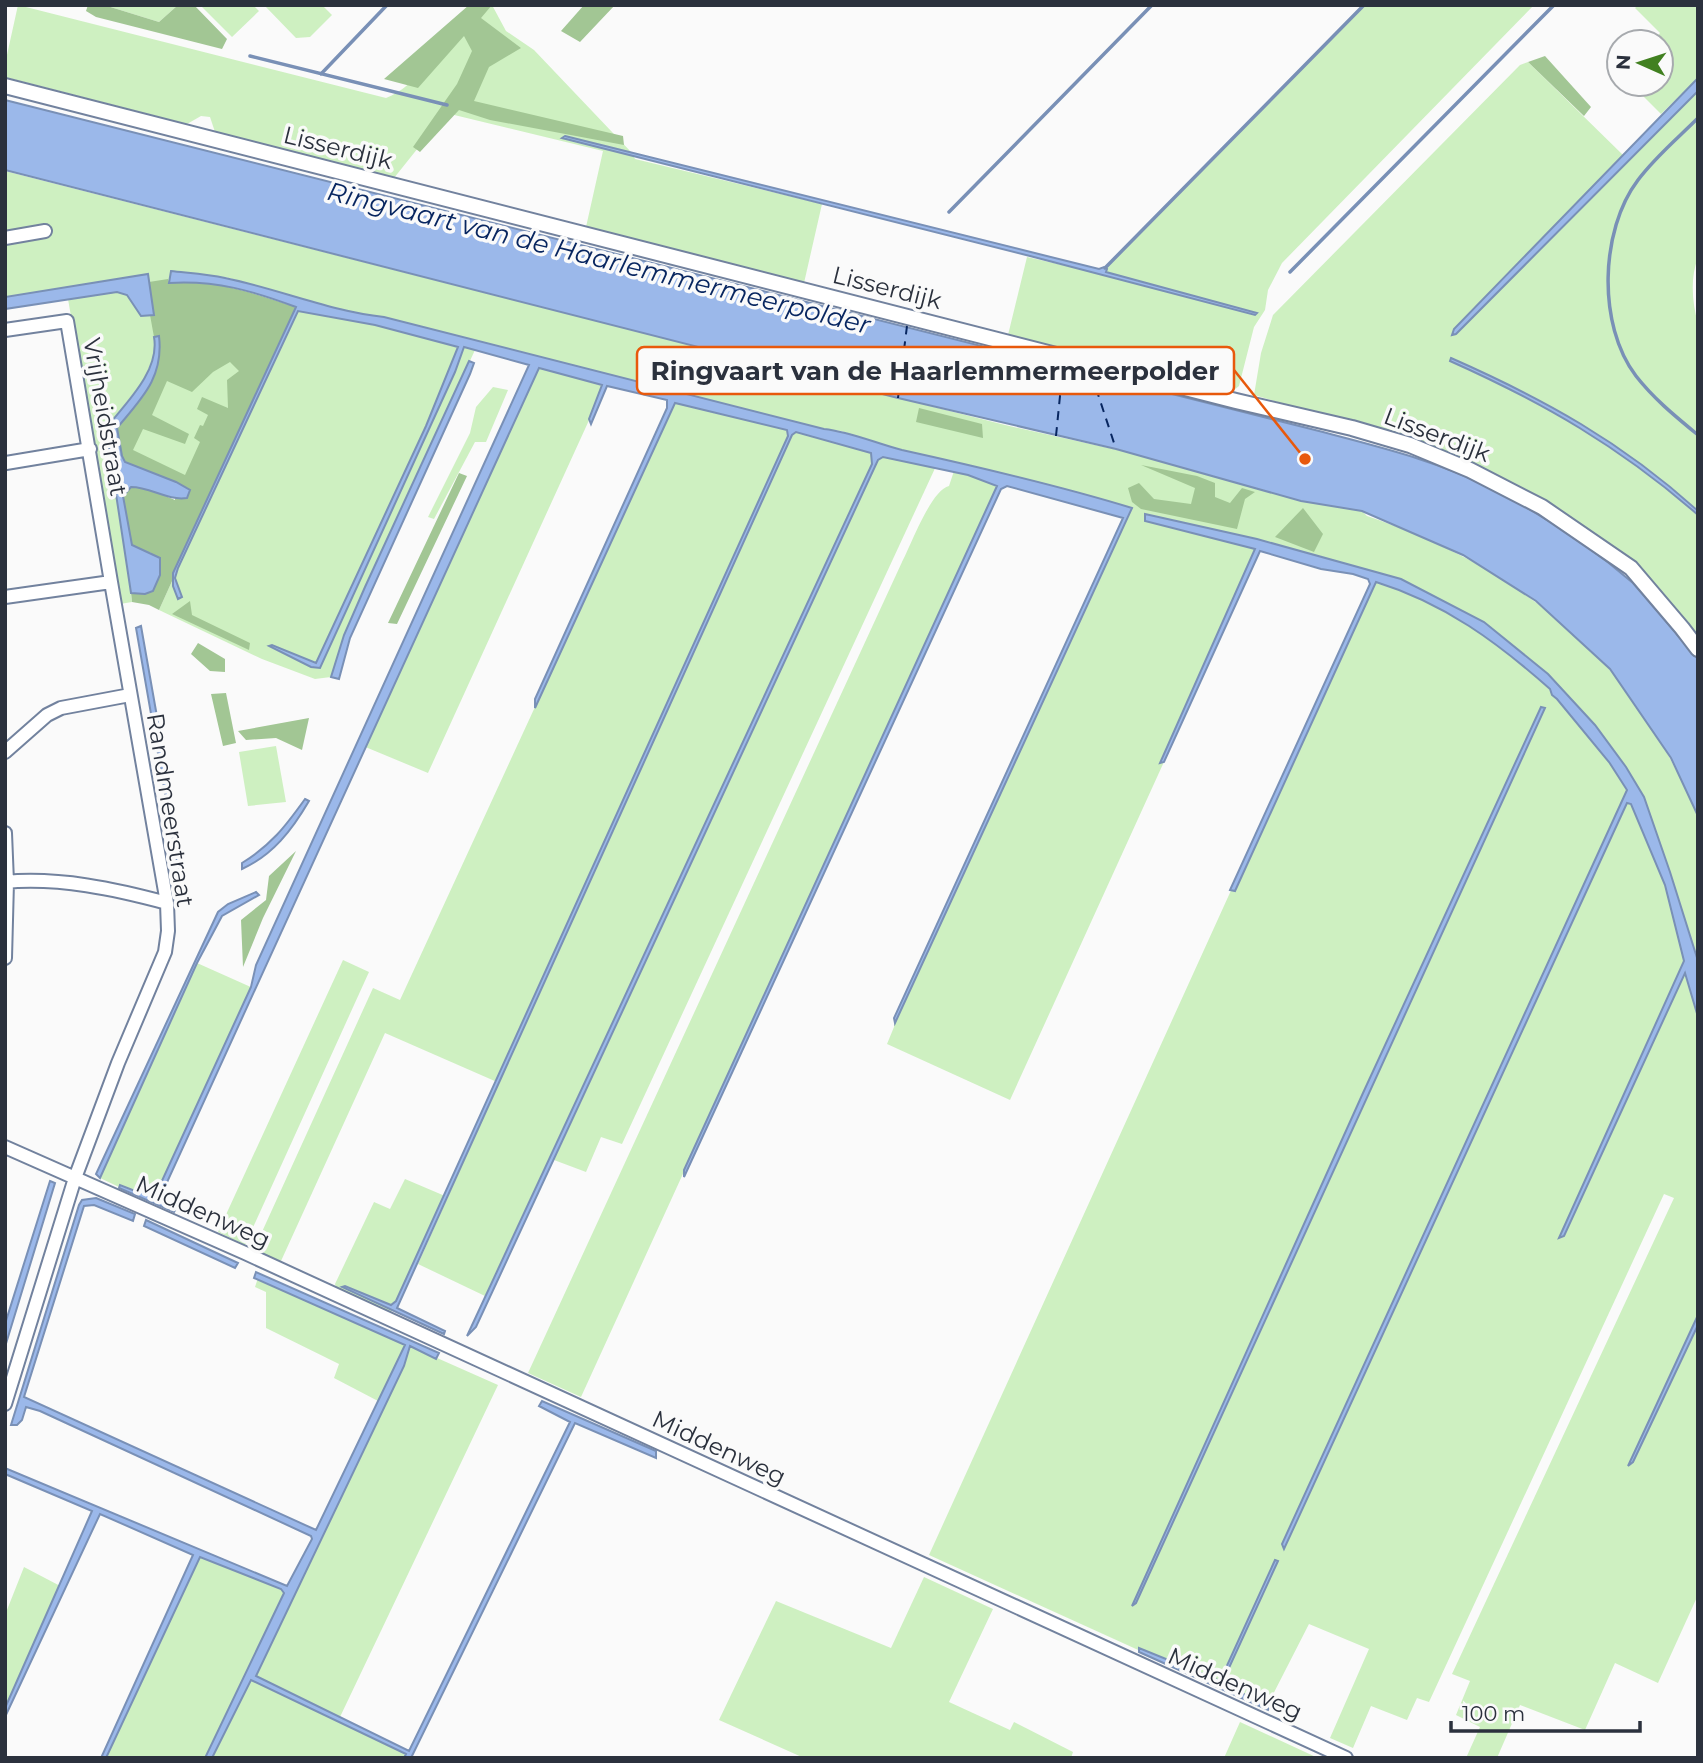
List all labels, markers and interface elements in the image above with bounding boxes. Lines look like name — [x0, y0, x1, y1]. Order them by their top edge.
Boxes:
north arrow — [1605, 28, 1675, 98]
text: N — [1612, 54, 1635, 70]
street label: Lisserdijk — [281, 120, 396, 175]
water label: Ringvaart van de Haarlemmermeerpolder — [324, 175, 874, 341]
street label: Lisserdijk — [830, 260, 945, 315]
street label: Vrijheidstraat — [77, 336, 134, 498]
callout: Ringvaart van de Haarlemmermeerpolder — [637, 347, 1234, 394]
text: Ringvaart van de Haarlemmermeerpolder — [651, 355, 1219, 387]
street label: Lisserdijk — [1380, 401, 1495, 468]
street label: Randmeerstraat — [141, 711, 200, 909]
street label: Middenweg — [131, 1169, 275, 1254]
street label: Middenweg — [648, 1404, 791, 1491]
street label: Middenweg — [1163, 1641, 1307, 1726]
scale bar — [1451, 1690, 1640, 1734]
text: 100 m — [1462, 1701, 1525, 1726]

